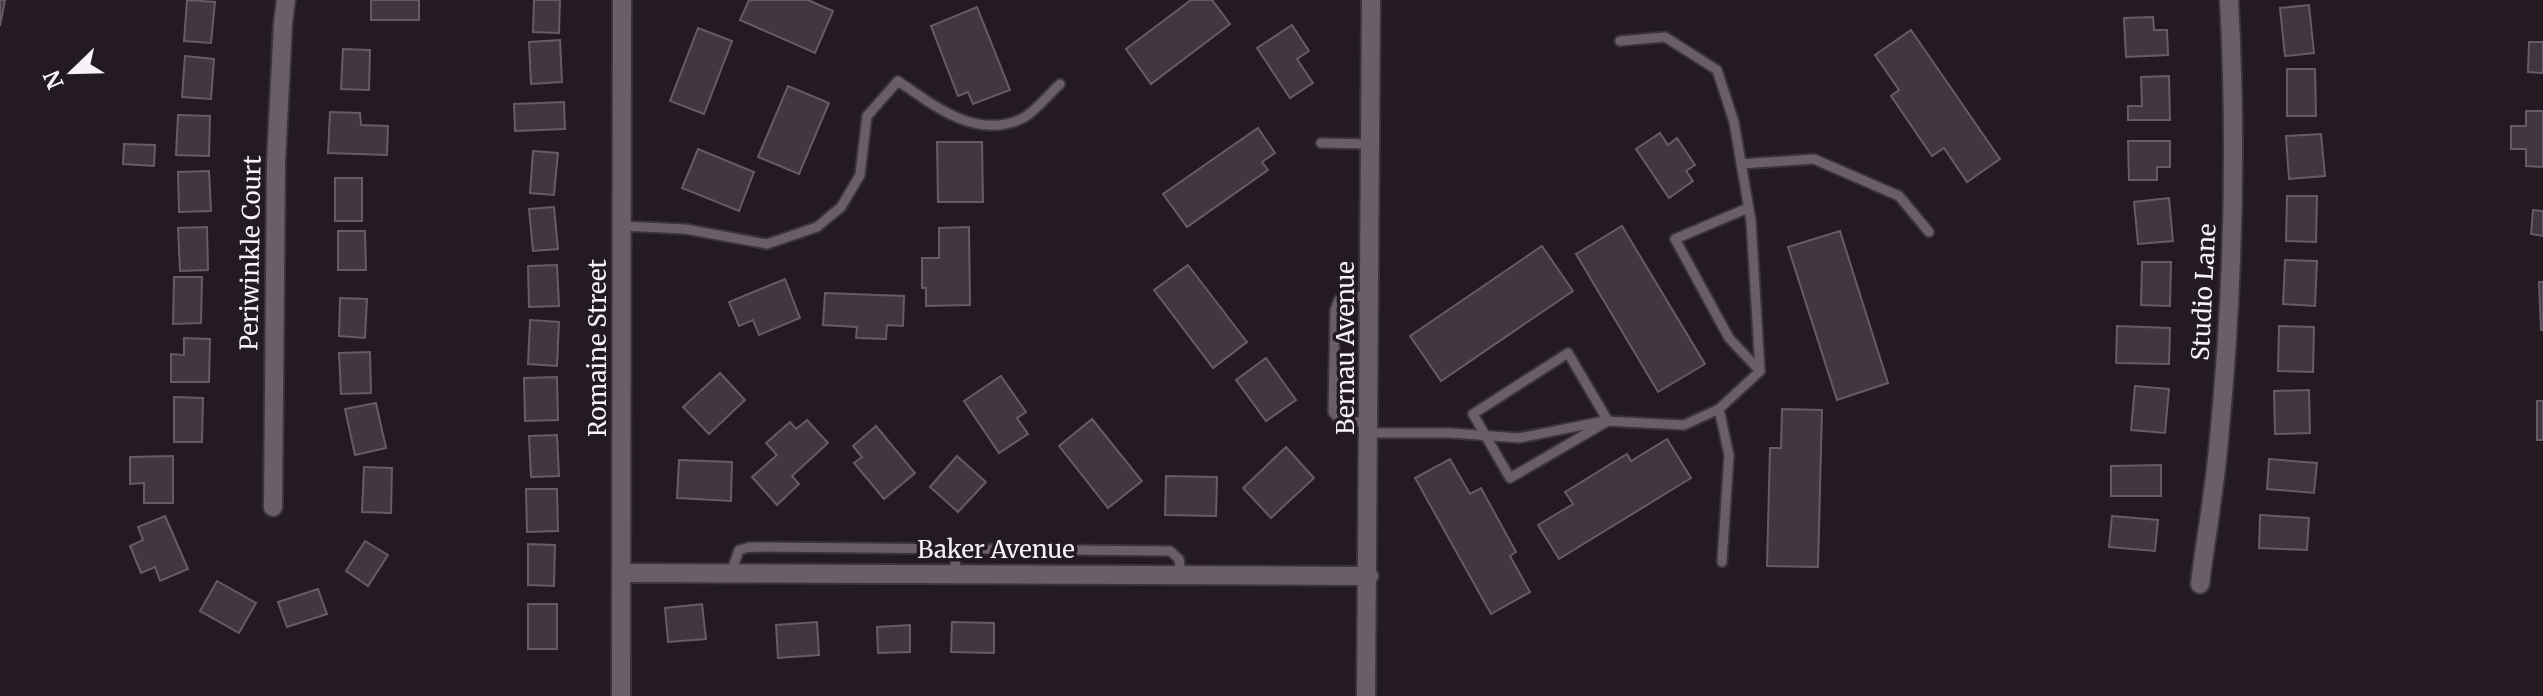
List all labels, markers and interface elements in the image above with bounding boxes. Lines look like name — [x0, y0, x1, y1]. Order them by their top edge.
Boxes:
north arrow — [32, 32, 112, 112]
text: N — [37, 66, 70, 93]
street label: Periwinkle Court — [233, 154, 268, 351]
street label: Studio Lane — [2184, 223, 2223, 361]
street label: Romaine Street — [582, 258, 613, 437]
street label: Bernau Avenue — [1330, 261, 1361, 435]
street label: Baker Avenue — [917, 534, 1075, 565]

